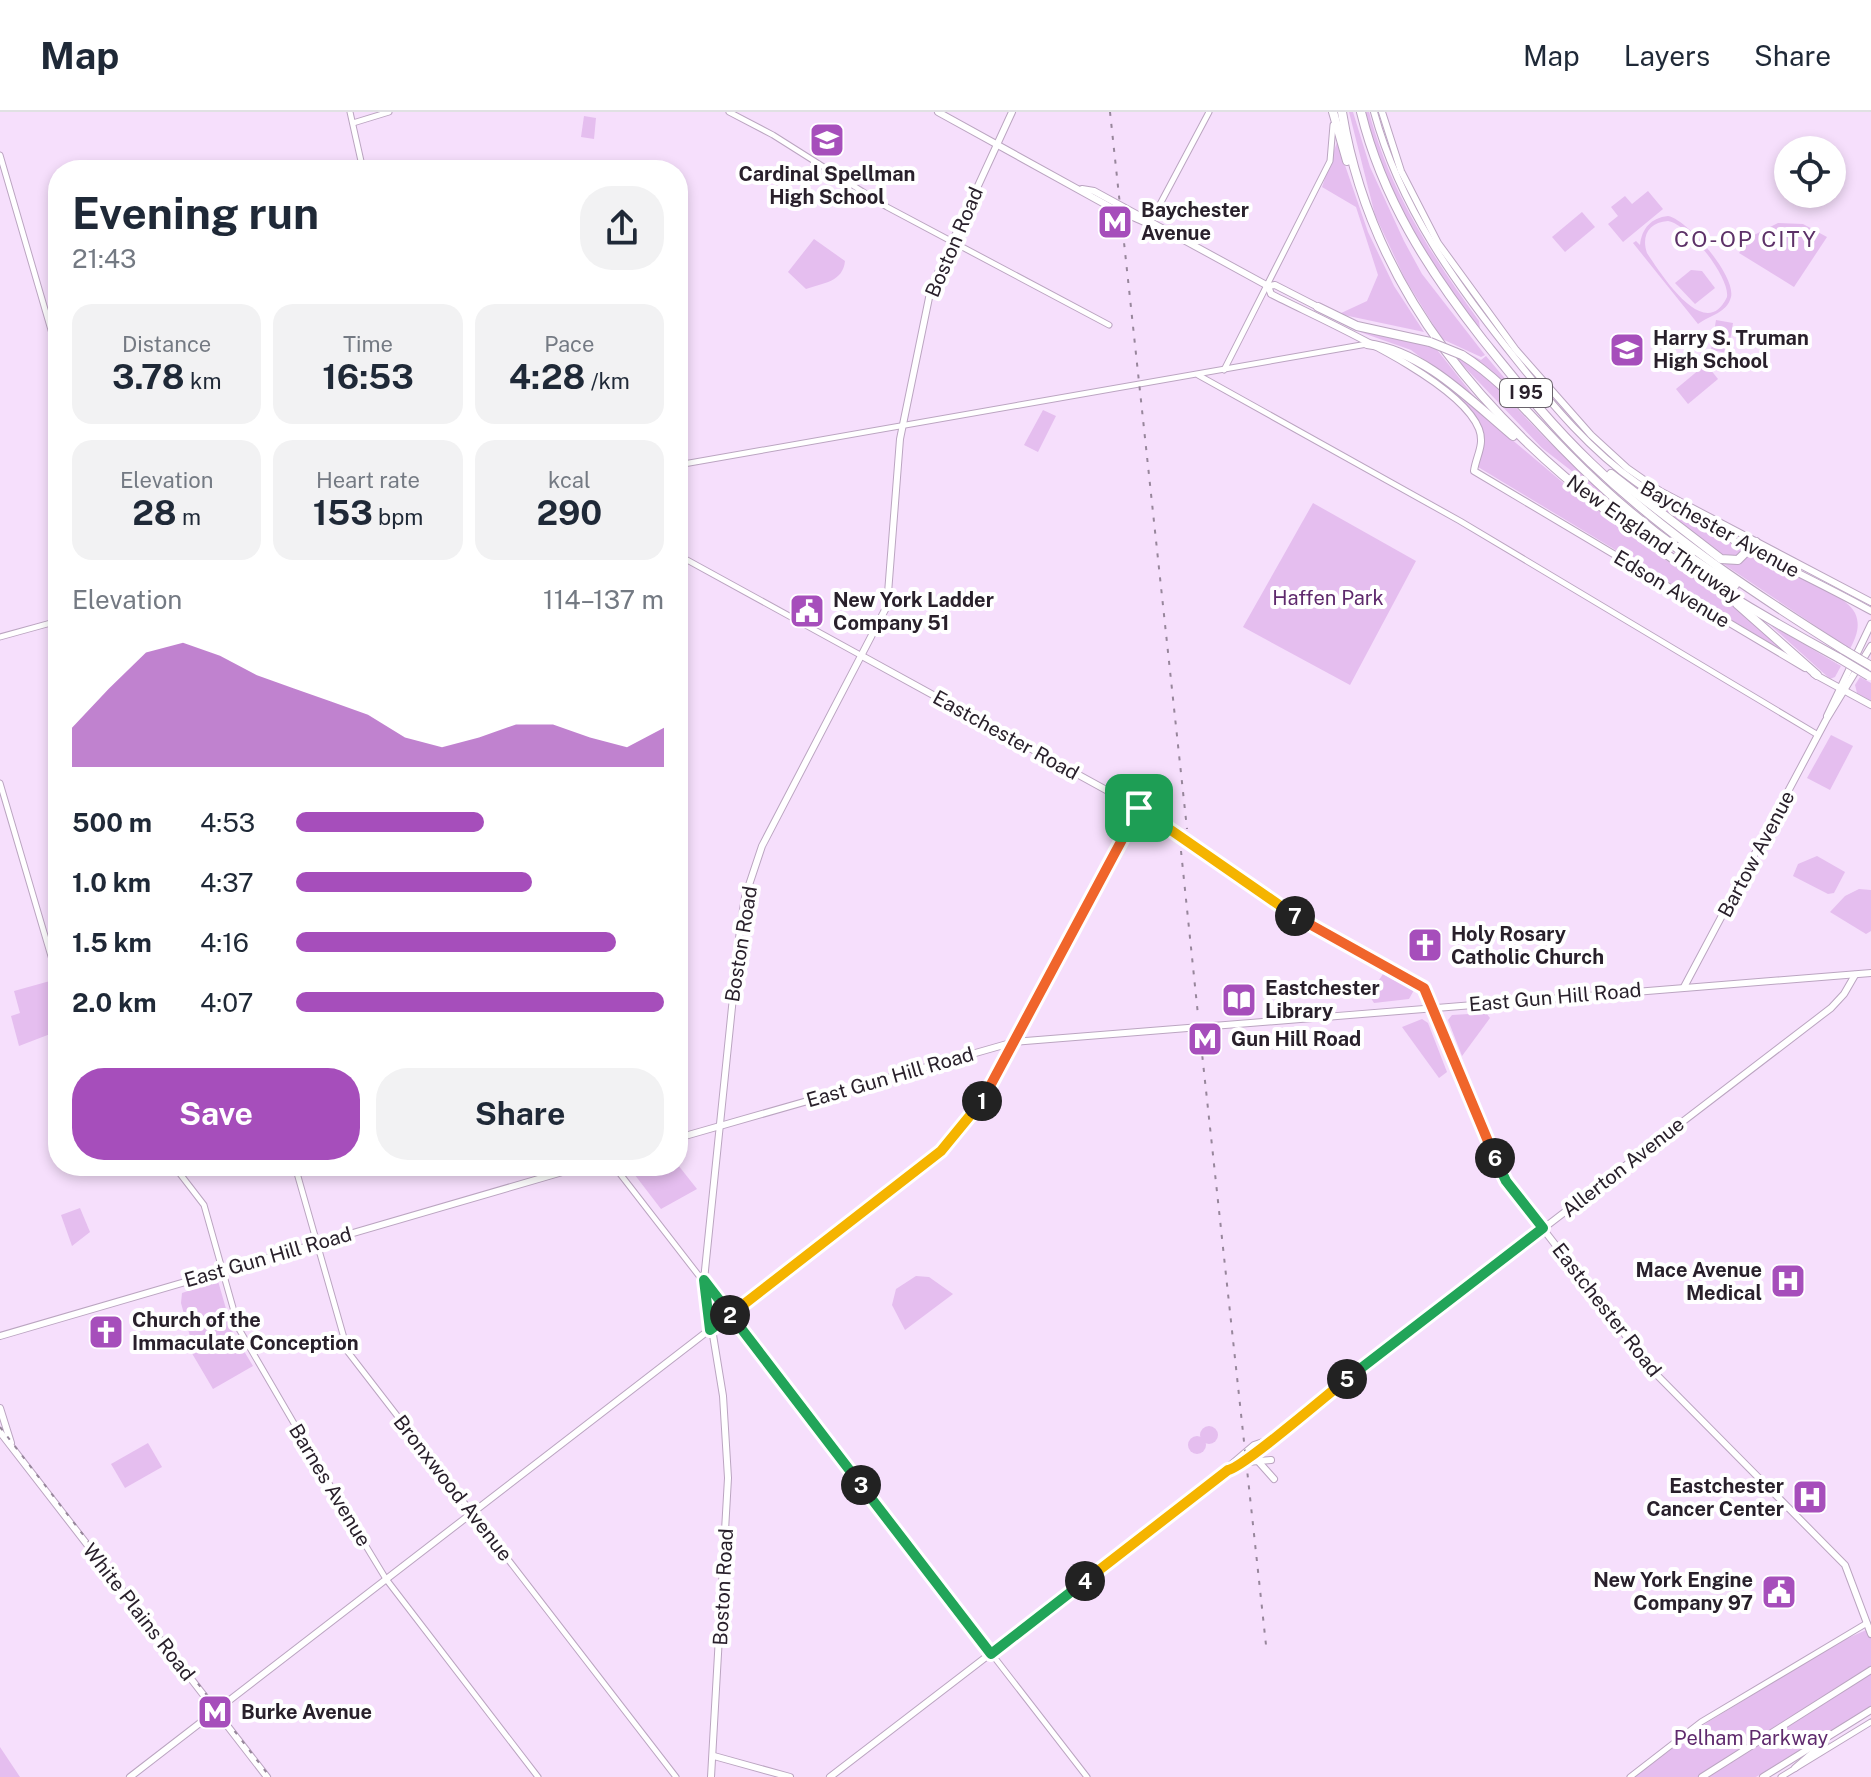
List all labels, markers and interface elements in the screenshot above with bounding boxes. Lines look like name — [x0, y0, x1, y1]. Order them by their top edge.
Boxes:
text: Map — [40, 33, 119, 78]
text: Map — [1523, 39, 1580, 72]
text: Layers — [1624, 39, 1710, 72]
text: Share — [1754, 39, 1831, 72]
school or university icon: Cardinal Spellman High School — [808, 121, 846, 159]
map controls — [1774, 136, 1846, 208]
button: locate — [1774, 136, 1846, 208]
place label: Cardinal Spellman High School — [739, 162, 915, 209]
street label: Boston Road — [920, 183, 988, 301]
button: share — [580, 186, 664, 270]
text: Evening run — [72, 187, 319, 239]
place label: Baychester Avenue — [1141, 198, 1249, 245]
metro station icon: Baychester Avenue — [1096, 203, 1134, 241]
district label: CO-OP CITY — [1674, 226, 1818, 252]
text: 21:43 — [72, 243, 137, 274]
place label: Harry S. Truman High School — [1653, 326, 1809, 373]
text: Distance — [122, 331, 211, 357]
text: Time — [343, 331, 393, 357]
text: Pace — [544, 331, 594, 357]
school or university icon: Harry S. Truman High School — [1608, 331, 1646, 369]
text: 3.78 — [112, 357, 185, 397]
text: 16:53 — [322, 357, 414, 397]
text: 4:28 — [509, 357, 585, 397]
text: km — [185, 368, 221, 394]
text: /km — [585, 368, 630, 394]
road number: I 95 — [1500, 379, 1552, 407]
text: Elevation — [120, 467, 213, 493]
text: Heart rate — [316, 467, 420, 493]
text: kcal — [548, 467, 591, 493]
street label: New England Thruway — [1562, 470, 1746, 609]
street label: Baychester Avenue — [1636, 475, 1804, 583]
text: 28 — [132, 493, 177, 533]
text: 153 — [313, 493, 373, 533]
text: 290 — [536, 493, 602, 533]
text: m — [177, 504, 201, 530]
text: bpm — [373, 504, 423, 530]
street label: Edson Avenue — [1610, 545, 1734, 633]
text: Elevation — [72, 584, 182, 615]
text: 114–137 m — [543, 584, 664, 615]
park label: Haffen Park — [1272, 586, 1384, 610]
place label: New York Ladder Company 51 — [833, 588, 994, 635]
public building icon: New York Ladder Company 51 — [788, 592, 826, 630]
street label: Eastchester Road — [929, 685, 1083, 785]
pin — [1105, 774, 1173, 842]
icon: arrive — [1117, 786, 1161, 830]
street label: Bartow Avenue — [1713, 787, 1799, 921]
text: 500 m — [72, 807, 152, 838]
text: 4:53 — [200, 807, 255, 838]
text: 1.0 km — [72, 867, 151, 898]
text: 4:37 — [200, 867, 254, 898]
street label: Boston Road — [720, 884, 762, 1004]
pin: 7 — [1275, 896, 1315, 936]
text: 7 — [1288, 903, 1302, 929]
place label: Holy Rosary Catholic Church — [1451, 922, 1604, 969]
church icon: Holy Rosary Catholic Church — [1406, 926, 1444, 964]
text: 1.5 km — [72, 927, 152, 958]
text: 4:16 — [200, 927, 249, 958]
place label: Eastchester Library — [1265, 976, 1380, 1023]
street label: East Gun Hill Road — [1468, 978, 1642, 1016]
library icon: Eastchester Library — [1220, 981, 1258, 1019]
text: 2.0 km — [72, 987, 157, 1018]
text: 4:07 — [200, 987, 253, 1018]
metro station icon: Gun Hill Road — [1186, 1020, 1224, 1058]
place label: Gun Hill Road — [1231, 1027, 1361, 1051]
street label: East Gun Hill Road — [804, 1042, 976, 1112]
button: Save — [72, 1068, 360, 1160]
button: Share — [376, 1068, 664, 1160]
pin: 1 — [962, 1081, 1002, 1121]
text: 1 — [977, 1088, 987, 1114]
street label: Allerton Avenue — [1557, 1112, 1689, 1222]
pin: 6 — [1475, 1138, 1515, 1178]
text: 6 — [1488, 1145, 1502, 1171]
street label: East Gun Hill Road — [182, 1222, 354, 1292]
street label: Eastchester Road — [1547, 1238, 1667, 1382]
place label: Mace Avenue Medical — [1635, 1258, 1762, 1305]
hospital icon: Mace Avenue Medical — [1769, 1262, 1807, 1300]
pin: 2 — [710, 1295, 750, 1335]
text: 2 — [723, 1302, 737, 1328]
place label: Church of the Immaculate Conception — [132, 1308, 359, 1355]
church icon: Church of the Immaculate Conception — [87, 1313, 125, 1351]
pin: 5 — [1327, 1359, 1367, 1399]
text: 5 — [1340, 1366, 1354, 1392]
street label: Bronxwood Avenue — [389, 1410, 517, 1566]
street label: Barnes Avenue — [284, 1419, 376, 1551]
pin: 3 — [841, 1465, 881, 1505]
text: 3 — [854, 1472, 868, 1498]
place label: Eastchester Cancer Center — [1646, 1474, 1784, 1521]
hospital icon: Eastchester Cancer Center — [1791, 1478, 1829, 1516]
street label: Boston Road — [708, 1528, 738, 1646]
street label: White Plains Road — [78, 1539, 200, 1685]
pin: 4 — [1065, 1561, 1105, 1601]
text: 4 — [1078, 1568, 1092, 1594]
place label: New York Engine Company 97 — [1593, 1568, 1753, 1615]
public building icon: New York Engine Company 97 — [1760, 1573, 1798, 1611]
metro station icon: Burke Avenue — [196, 1693, 234, 1731]
place label: Burke Avenue — [241, 1700, 372, 1724]
park label: Pelham Parkway — [1674, 1726, 1828, 1750]

